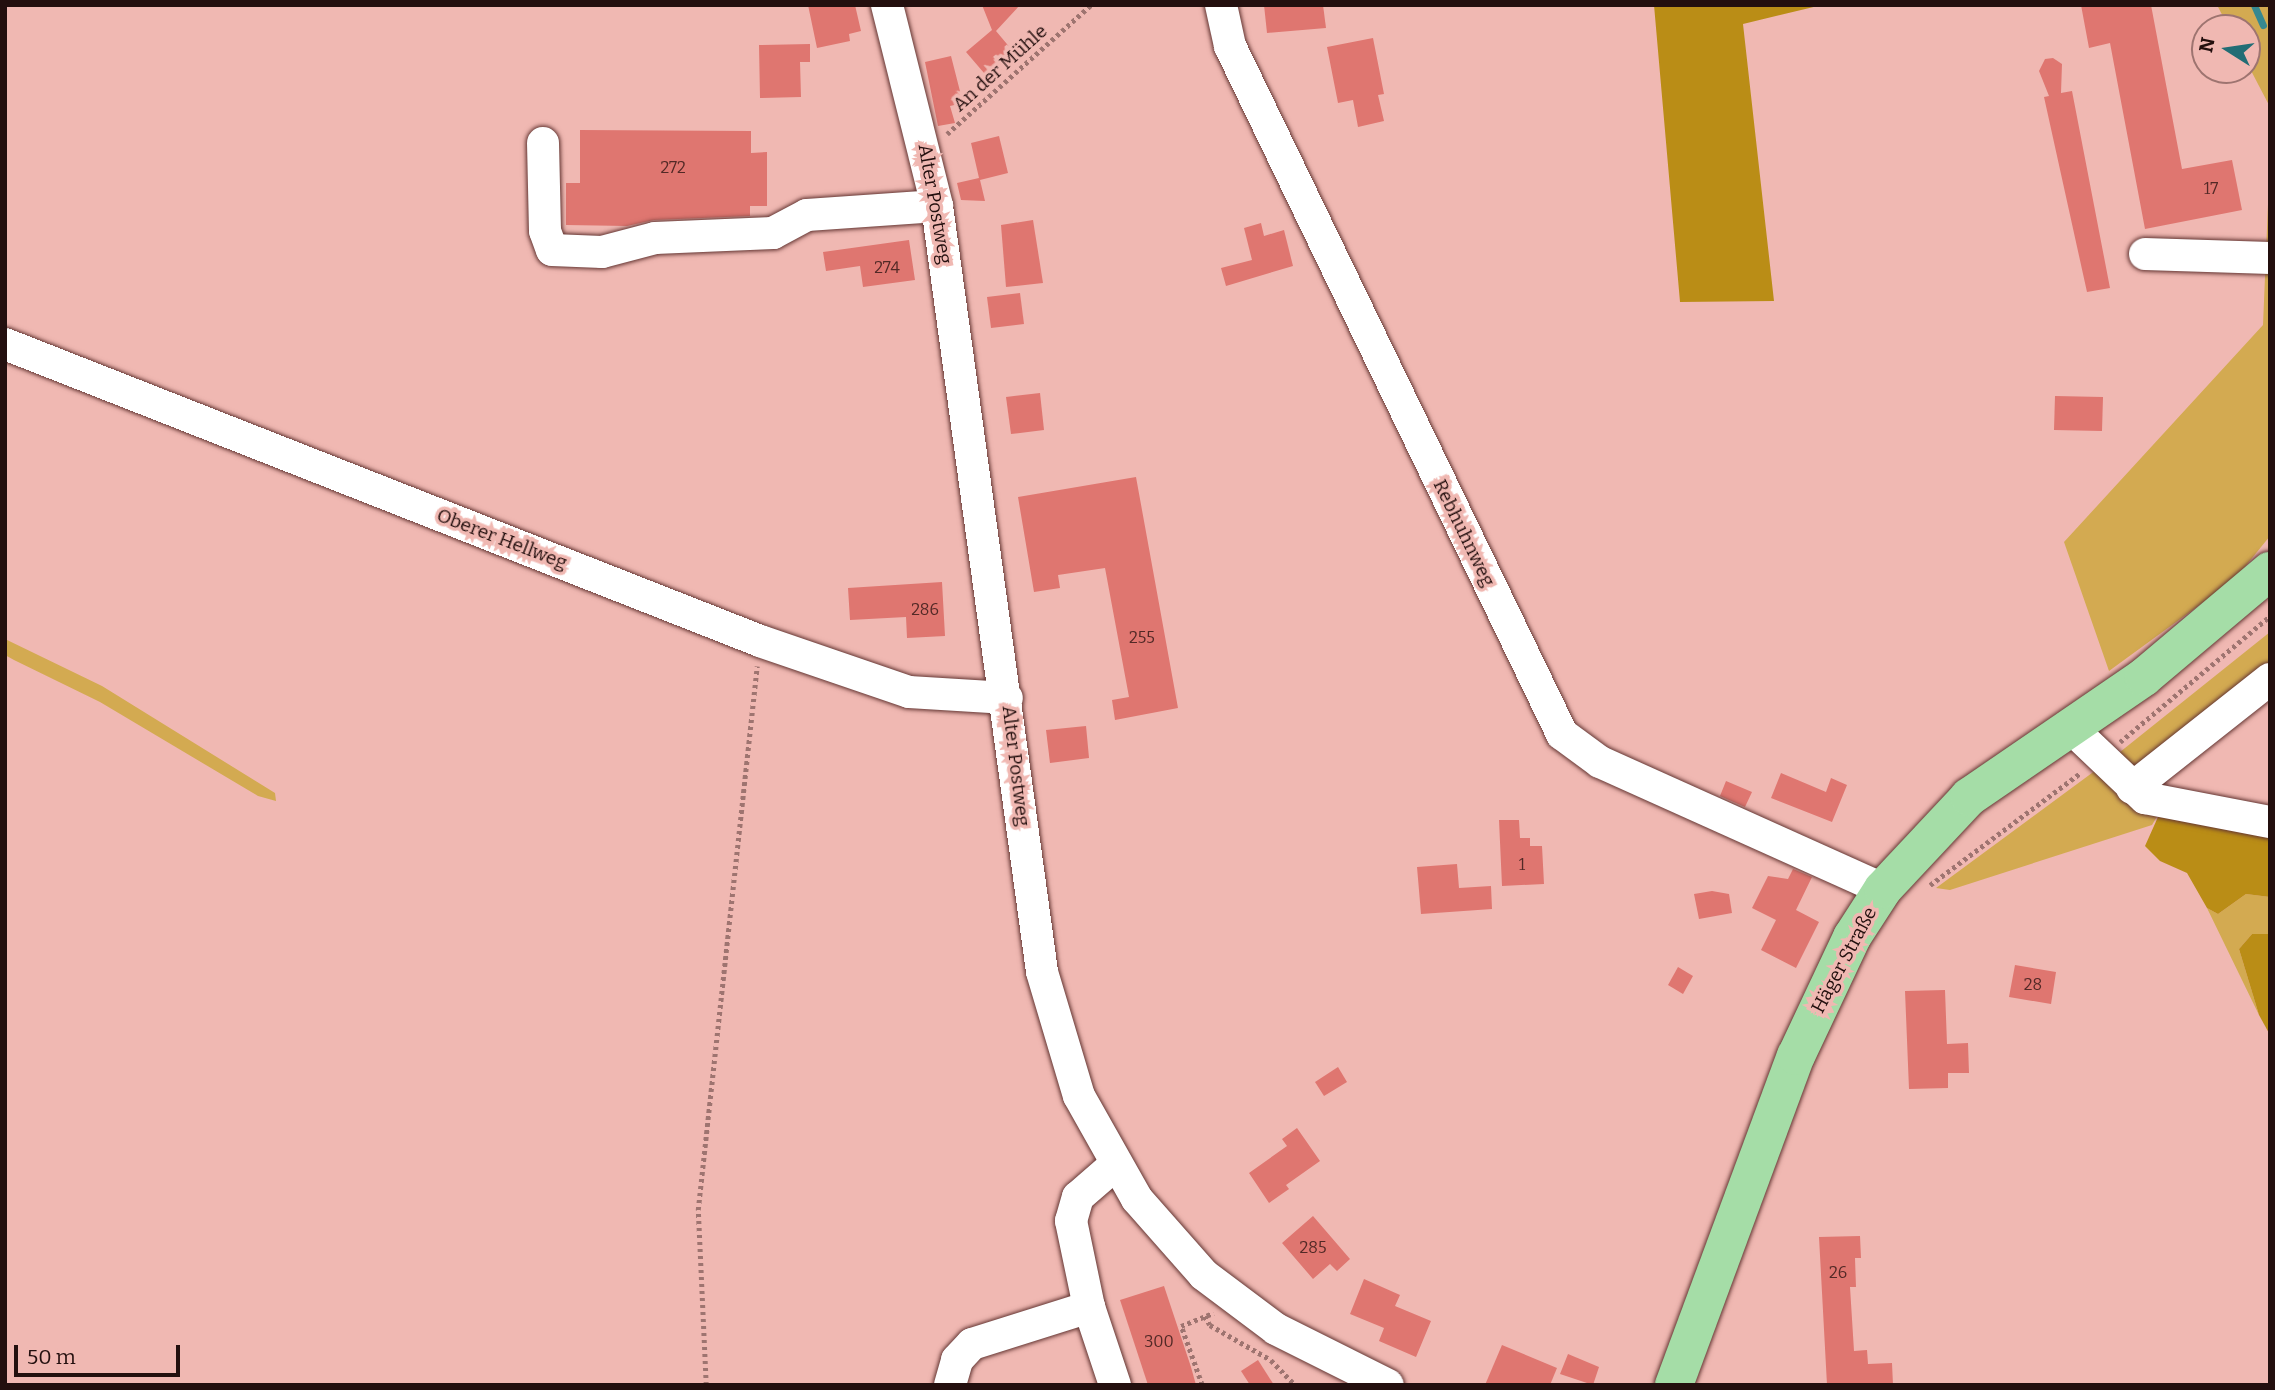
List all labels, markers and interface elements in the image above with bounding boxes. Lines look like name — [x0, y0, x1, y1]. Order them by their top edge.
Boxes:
north arrow — [2191, 14, 2261, 84]
street label: An der Mühle — [948, 20, 1052, 116]
text: N — [2194, 35, 2220, 55]
street label: Alter Postweg — [913, 142, 957, 266]
house number: 272 — [660, 158, 686, 178]
house number: 17 — [2204, 179, 2218, 199]
house number: 274 — [874, 258, 900, 278]
street label: Rebhuhnweg — [1428, 476, 1500, 590]
street label: Oberer Hellweg — [434, 504, 570, 574]
house number: 286 — [911, 600, 939, 620]
house number: 255 — [1129, 628, 1155, 648]
street label: Alter Postweg — [997, 704, 1035, 828]
house number: 1 — [1519, 855, 1525, 875]
street label: Häger Straße — [1806, 903, 1882, 1017]
house number: 28 — [2024, 975, 2042, 995]
house number: 285 — [1300, 1238, 1326, 1258]
house number: 26 — [1829, 1263, 1847, 1283]
scale bar — [18, 1330, 184, 1374]
house number: 300 — [1144, 1332, 1174, 1352]
text: 50 m — [27, 1344, 76, 1370]

